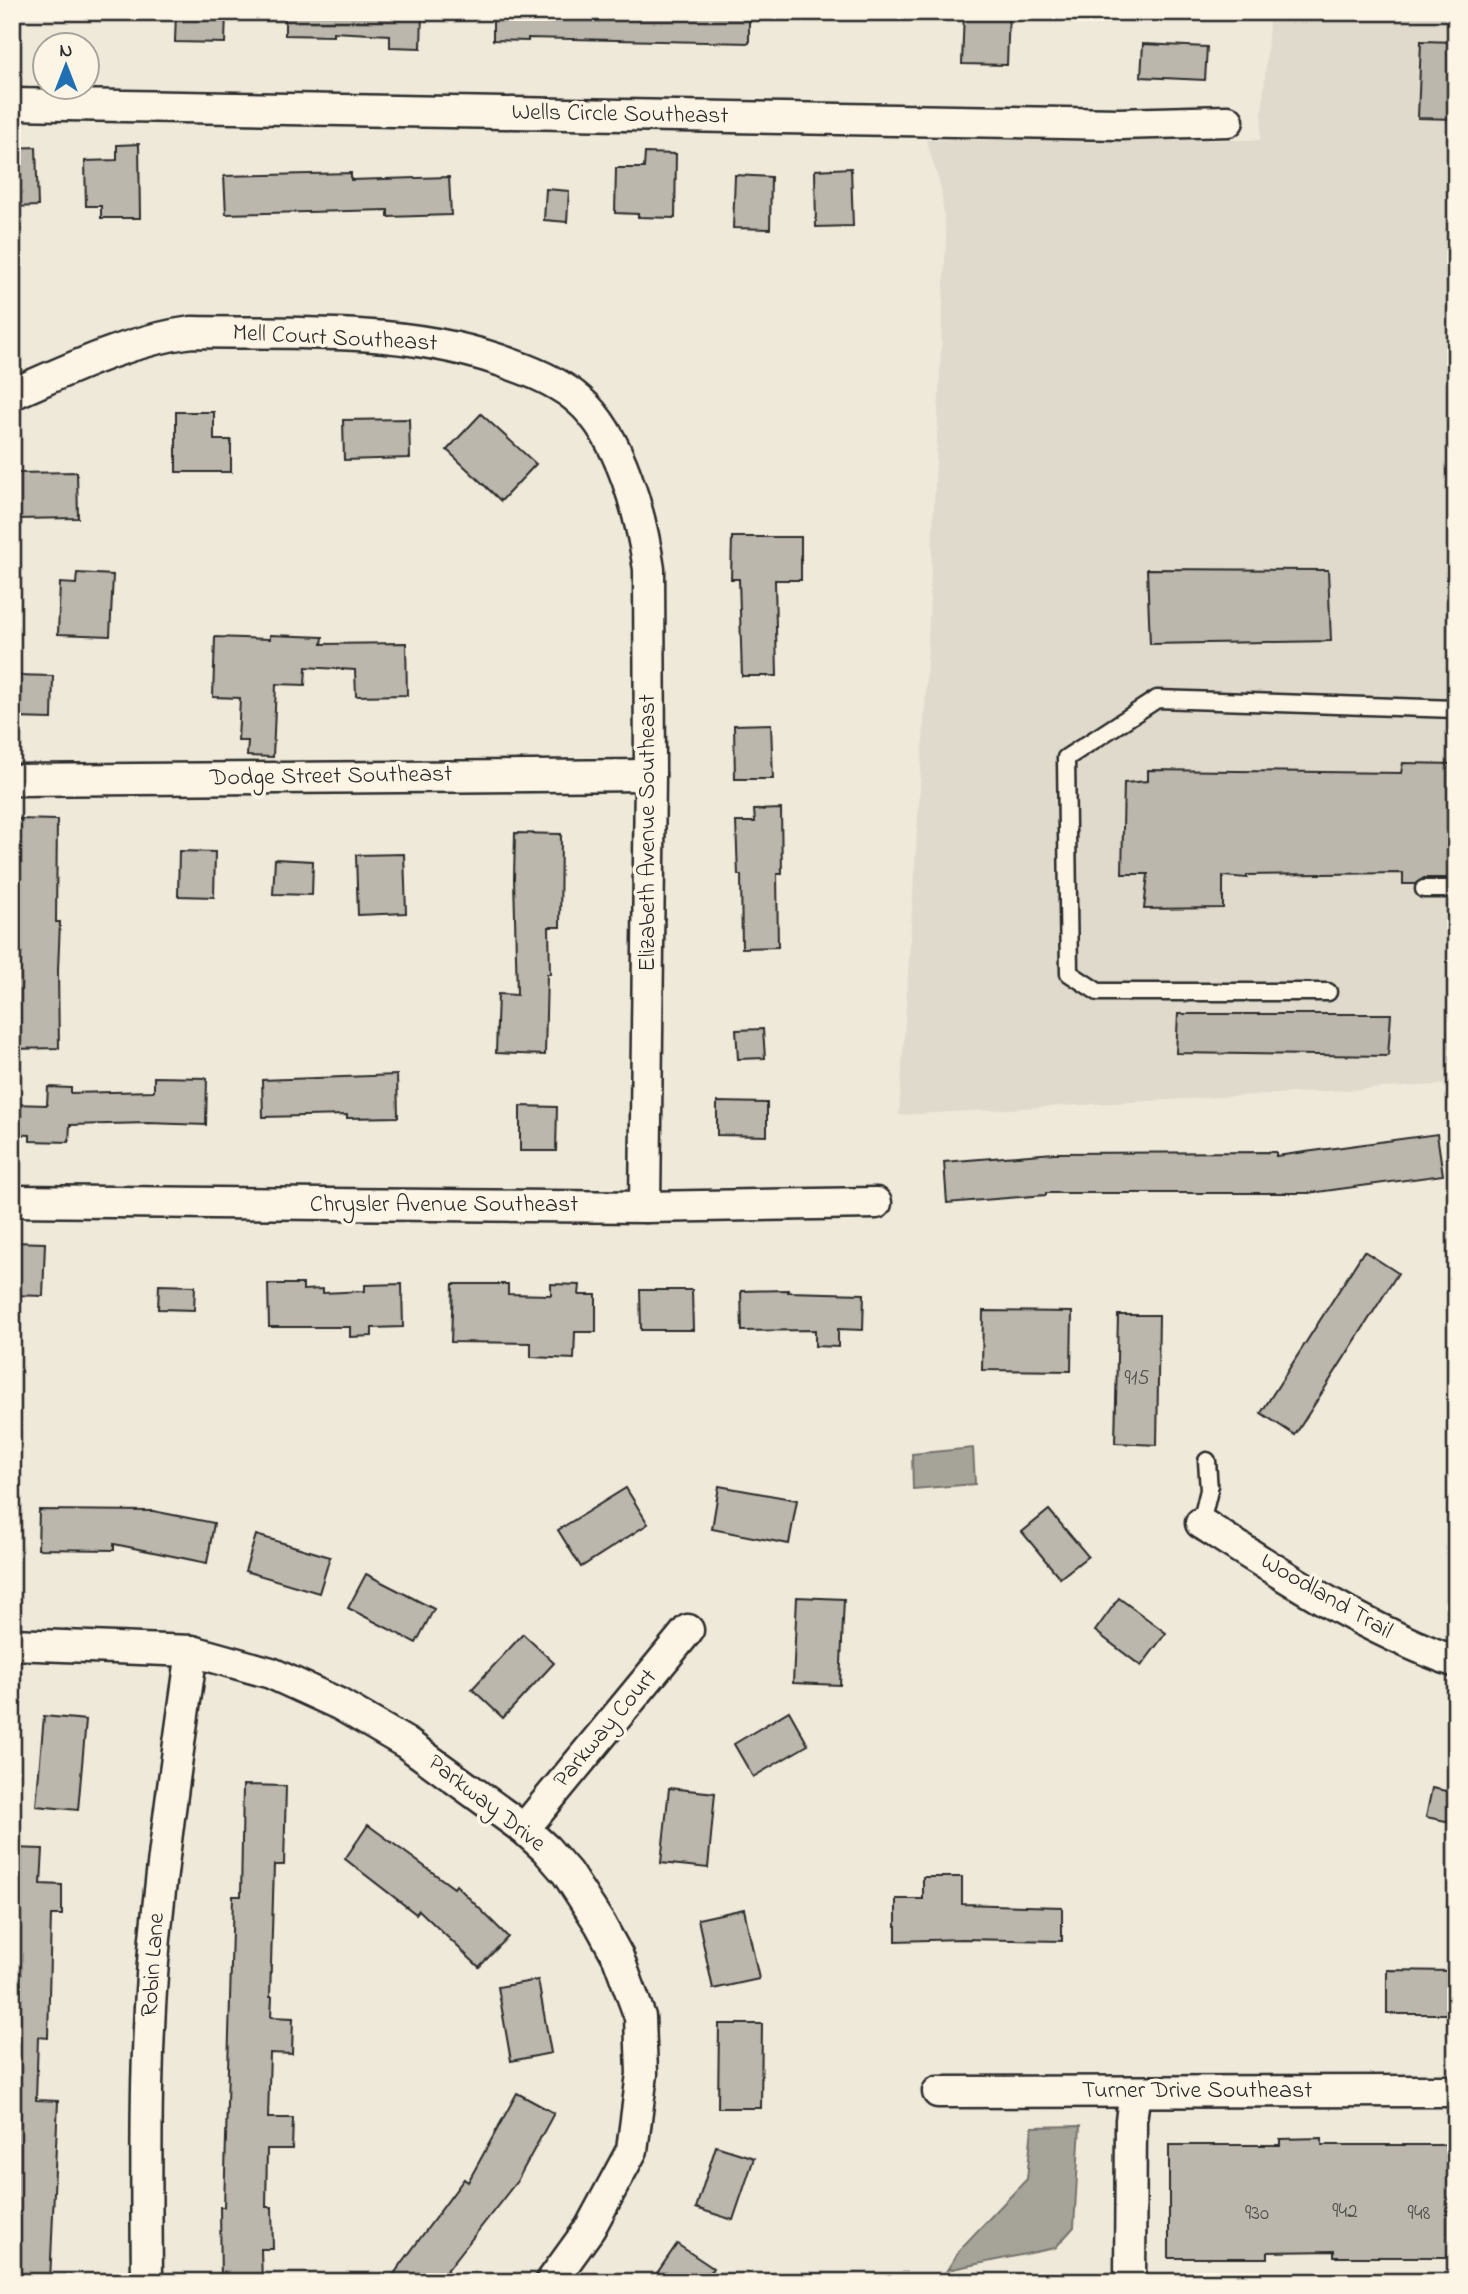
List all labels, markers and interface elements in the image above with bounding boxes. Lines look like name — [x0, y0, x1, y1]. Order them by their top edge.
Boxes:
north arrow — [32, 32, 102, 102]
text: N — [60, 38, 73, 65]
street label: Wells Circle Southeast — [511, 96, 729, 134]
street label: Mell Court Southeast — [232, 316, 438, 362]
street label: Elizabeth Avenue Southeast — [631, 694, 666, 972]
street label: Dodge Street Southeast — [208, 757, 453, 797]
street label: Chrysler Avenue Southeast — [310, 1188, 578, 1224]
house number: 915 — [1124, 1364, 1150, 1394]
street label: Woodland Trail — [1253, 1545, 1399, 1649]
street label: Parkway Court — [546, 1662, 667, 1797]
street label: Parkway Drive — [419, 1747, 553, 1862]
street label: Robin Lane — [133, 1912, 175, 2018]
street label: Turner Drive Southeast — [1082, 2074, 1312, 2109]
house number: 942 — [1332, 2197, 1358, 2227]
house number: 930 — [1245, 2199, 1269, 2229]
house number: 948 — [1408, 2199, 1431, 2229]

